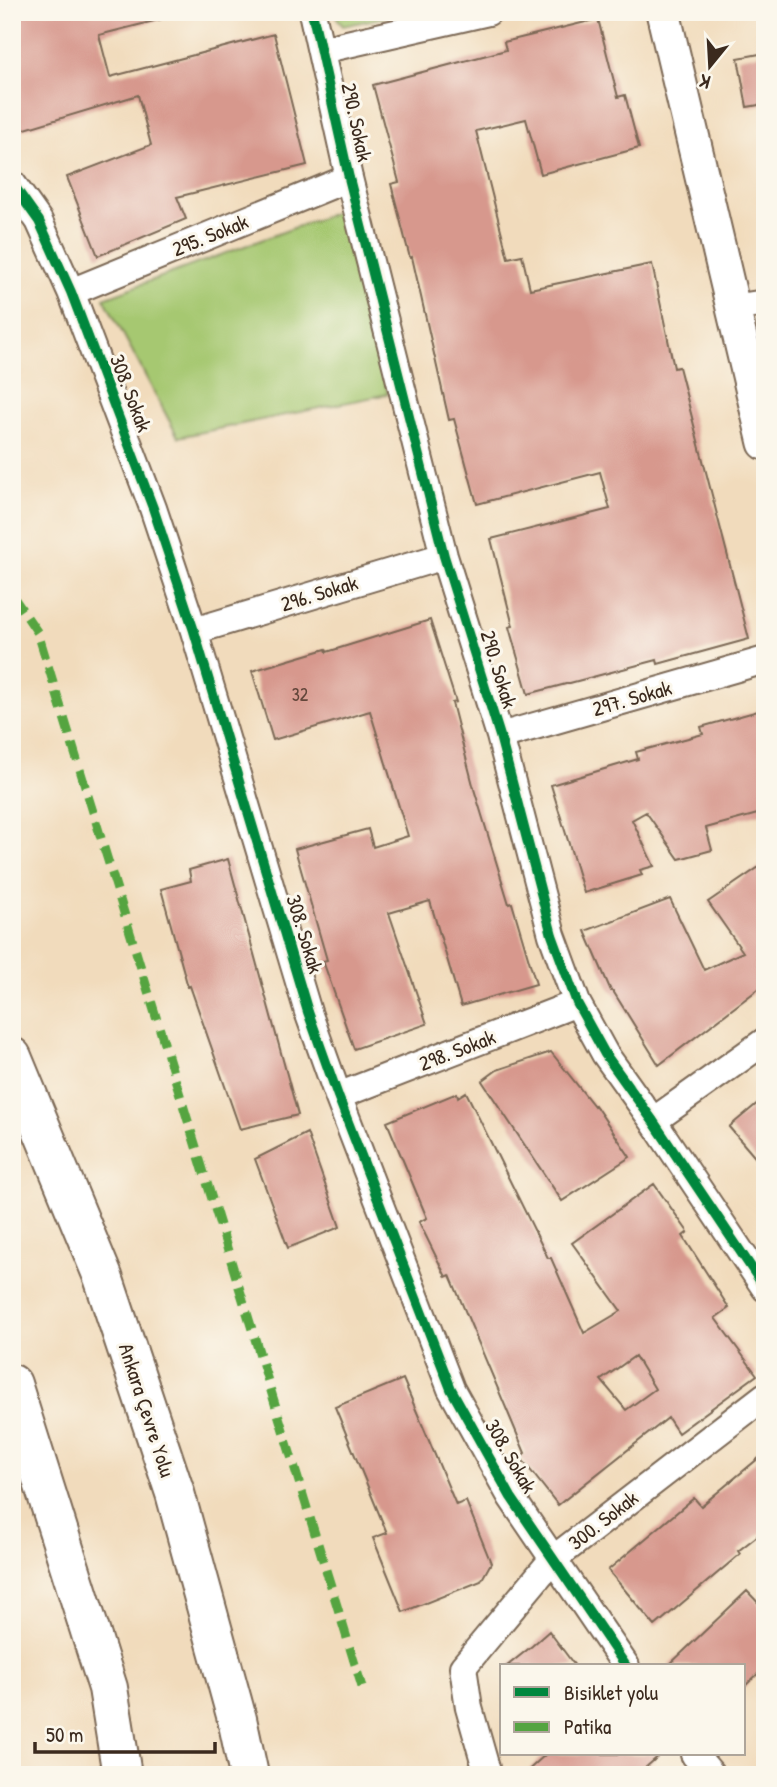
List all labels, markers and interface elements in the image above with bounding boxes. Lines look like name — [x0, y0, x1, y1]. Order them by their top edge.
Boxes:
north arrow — [676, 32, 746, 102]
text: K — [696, 68, 713, 96]
street label: 290. Sokak — [334, 80, 380, 164]
street label: 295. Sokak — [168, 207, 253, 263]
street label: 308. Sokak — [103, 350, 159, 436]
street label: 296. Sokak — [277, 568, 361, 618]
street label: 290. Sokak — [473, 626, 525, 712]
street label: 297. Sokak — [589, 673, 675, 723]
house number: 32 — [292, 682, 309, 707]
street label: 308. Sokak — [279, 891, 331, 977]
street label: 298. Sokak — [415, 1022, 500, 1078]
street label: Ankara Çevre Yolu — [112, 1339, 182, 1481]
street label: 308. Sokak — [478, 1414, 544, 1499]
street label: 300. Sokak — [562, 1483, 644, 1556]
legend — [500, 1664, 746, 1756]
text: Bisiklet yolu — [564, 1678, 659, 1707]
scale bar — [35, 1710, 215, 1754]
text: Patika — [564, 1712, 611, 1741]
text: 50 m — [46, 1720, 83, 1749]

